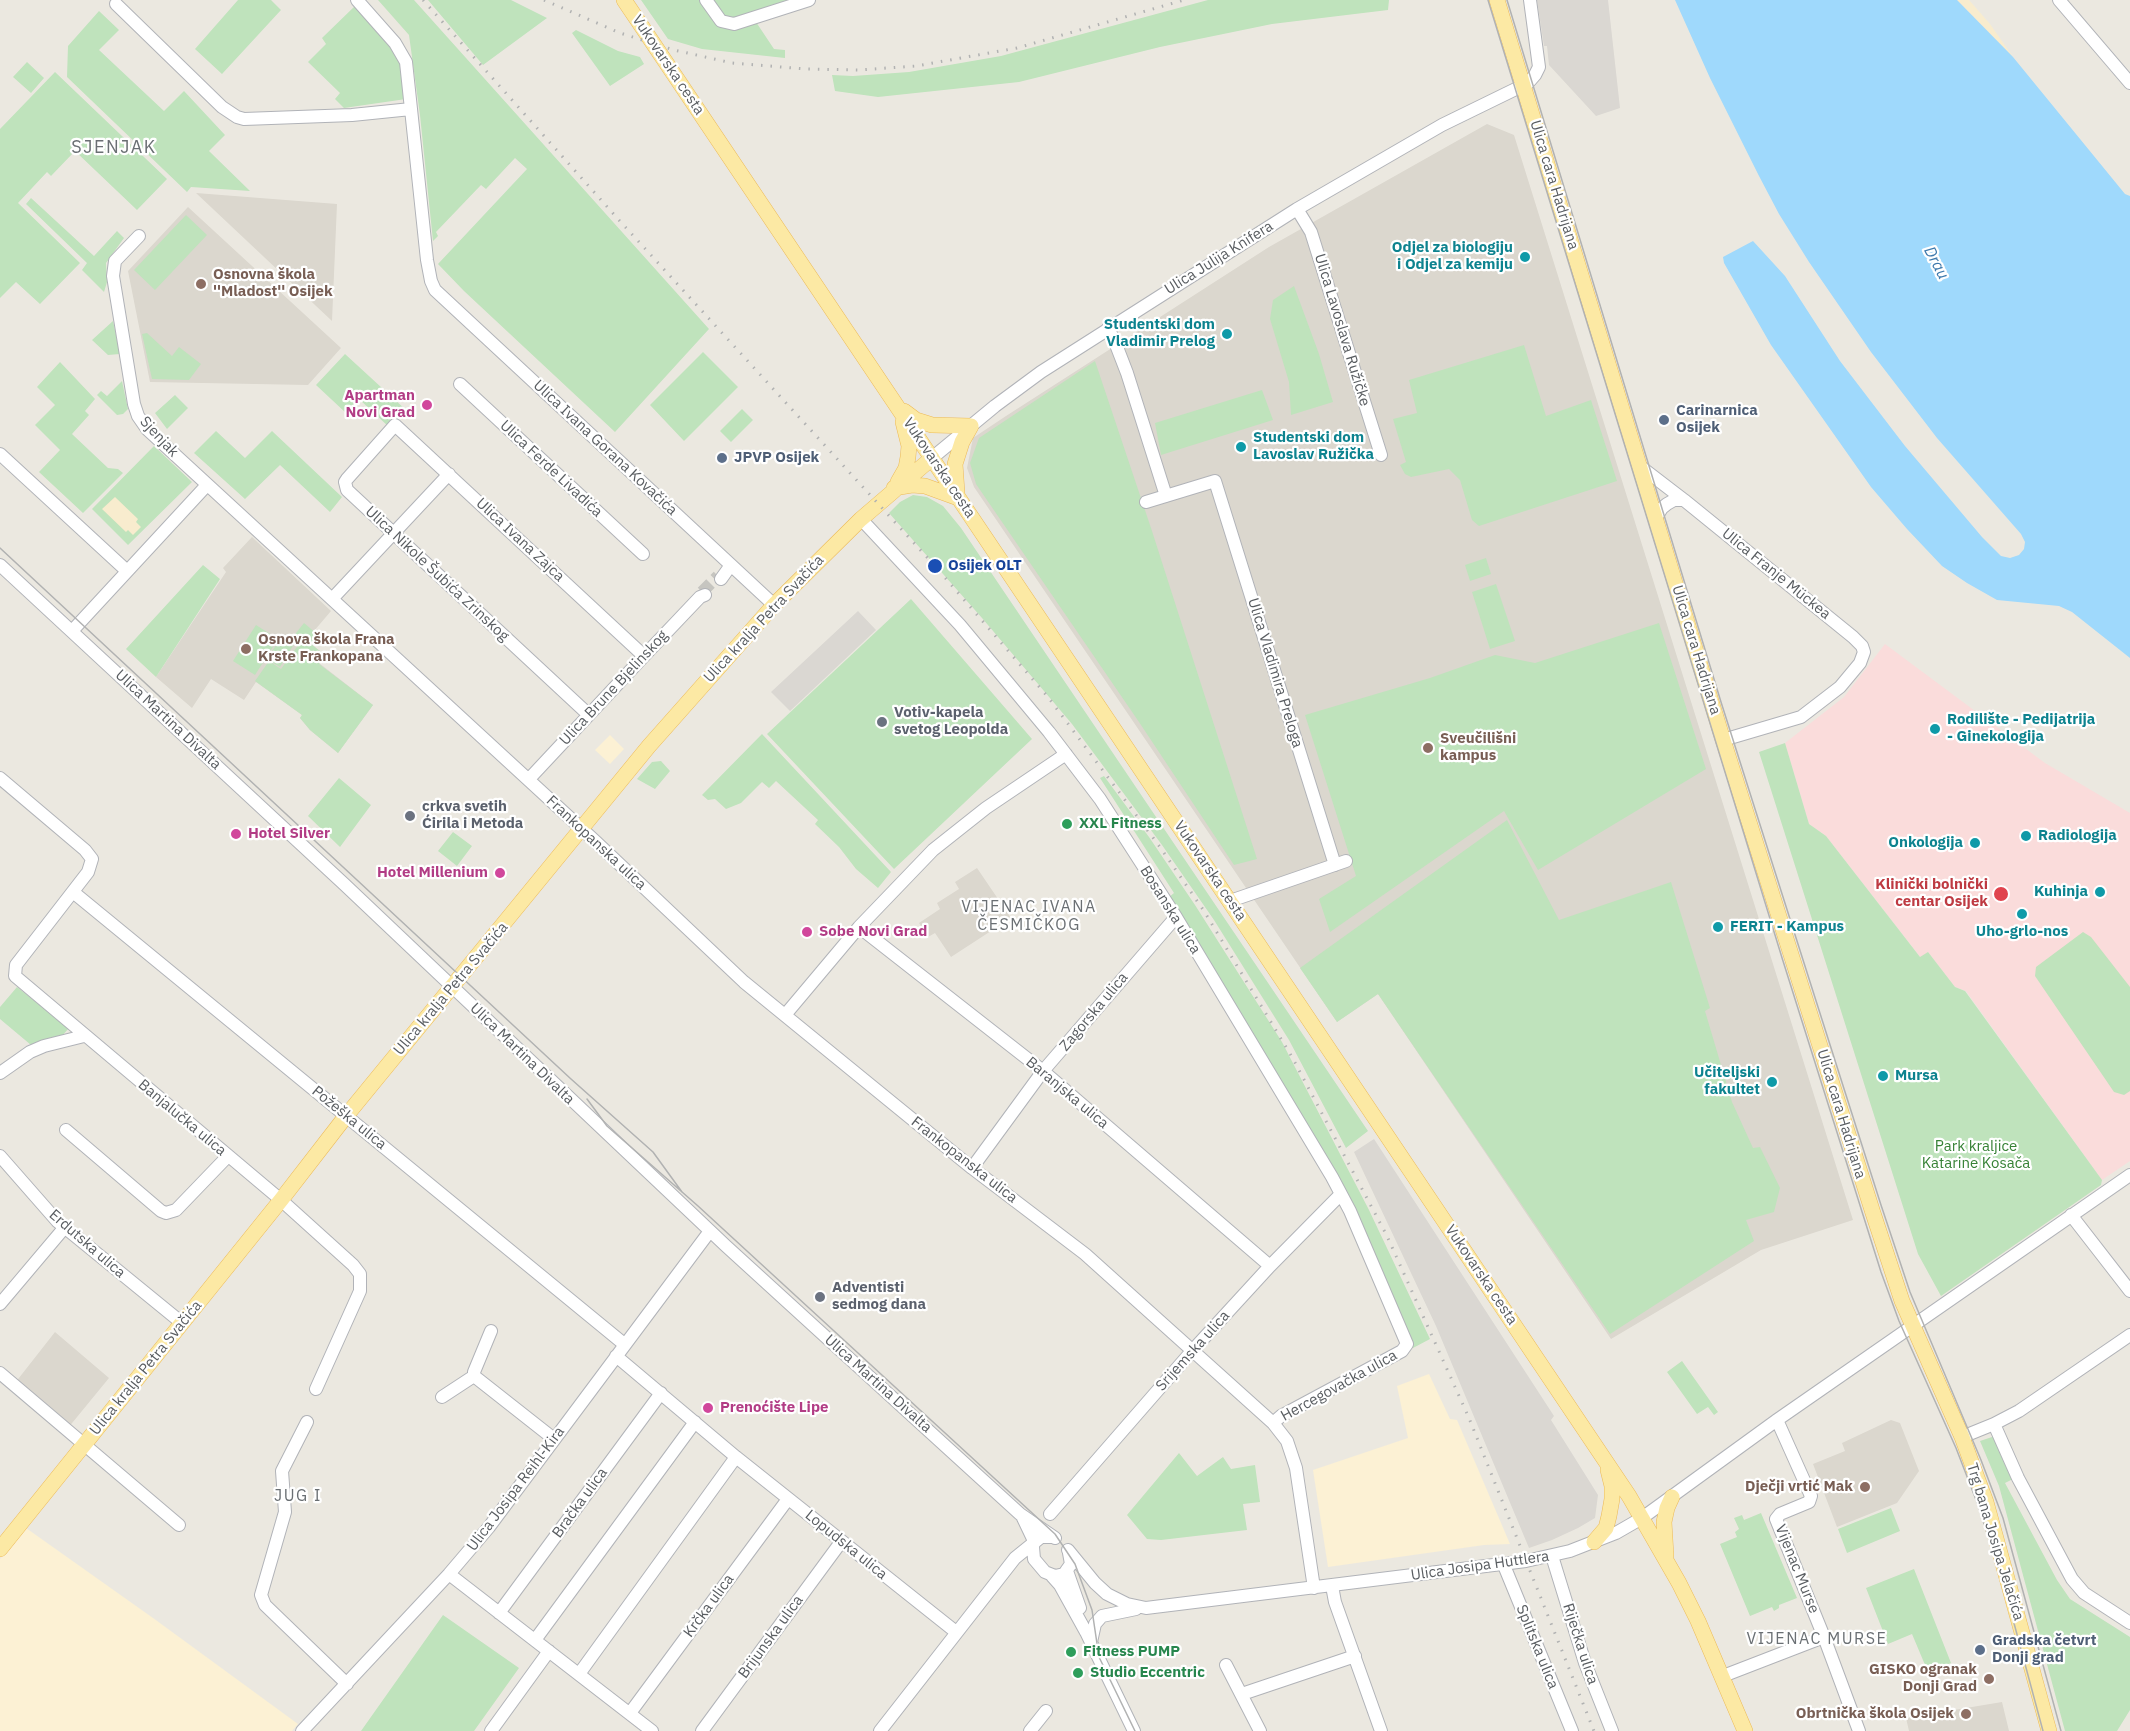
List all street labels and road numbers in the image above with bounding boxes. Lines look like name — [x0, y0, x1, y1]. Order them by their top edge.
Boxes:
street label: Vukovarska cesta — [628, 12, 708, 118]
street label: Ulica cara Hadrijana — [1526, 118, 1582, 252]
street label: Ulica Julija Knifera — [1161, 217, 1277, 299]
street label: Ulica Lavoslava Ružičke — [1310, 252, 1374, 408]
street label: Ulica Ivana Gorana Kovačića — [529, 377, 681, 519]
street label: Sjenjak — [136, 413, 182, 461]
street label: Vukovarska cesta — [899, 415, 979, 521]
street label: Ulica Ferde Livadića — [496, 417, 606, 521]
street label: Ulica Ivana Zajca — [472, 494, 568, 586]
street label: Ulica Nikole Šubića Zrinskog — [361, 503, 513, 645]
street label: Ulica Franje Mückea — [1718, 525, 1834, 623]
street label: Ulica kralja Petra Svačića — [700, 551, 828, 687]
street label: Ulica cara Hadrijana — [1668, 583, 1724, 717]
street label: Ulica Vladimira Preloga — [1244, 596, 1306, 750]
street label: Ulica Brune Bjelinskog — [556, 627, 672, 749]
street label: Ulica Martina Divalta — [111, 666, 225, 774]
street label: Frankopanska ulica — [542, 792, 650, 894]
street label: Vukovarska cesta — [1170, 818, 1250, 924]
street label: Bosanska ulica — [1136, 863, 1204, 957]
street label: Ulica kralja Petra Svačića — [390, 919, 512, 1059]
street label: Zagorska ulica — [1056, 969, 1132, 1055]
street label: Ulica Martina Divalta — [466, 999, 578, 1109]
street label: Ulica cara Hadrijana — [1813, 1047, 1869, 1181]
street label: Baranjska ulica — [1022, 1053, 1112, 1133]
street label: Banjalučka ulica — [134, 1076, 230, 1160]
street label: Požeška ulica — [308, 1082, 390, 1154]
street label: Frankopanska ulica — [907, 1113, 1021, 1207]
street label: Erdutska ulica — [45, 1206, 129, 1282]
street label: Vukovarska cesta — [1441, 1222, 1521, 1328]
street label: Ulica kralja Petra Svačića — [86, 1297, 206, 1439]
street label: Srijemska ulica — [1152, 1307, 1234, 1395]
street label: Ulica Martina Divalta — [821, 1331, 935, 1437]
street label: Hercegovačka ulica — [1278, 1347, 1400, 1425]
street label: Ulica Josipa Reihl-Kira — [463, 1423, 569, 1555]
street label: Trg bana Josipa Jelačića — [1962, 1461, 2028, 1623]
street label: Bračka ulica — [549, 1465, 611, 1541]
street label: Lopudska ulica — [801, 1506, 891, 1584]
street label: Vijenac Murse — [1771, 1522, 1823, 1616]
street label: Ulica Josipa Huttlera — [1410, 1547, 1550, 1585]
street label: Krčka ulica — [680, 1571, 738, 1641]
street label: Brijunska ulica — [735, 1592, 807, 1682]
street label: Riječka ulica — [1558, 1601, 1602, 1687]
street label: Splitska ulica — [1512, 1602, 1562, 1692]

